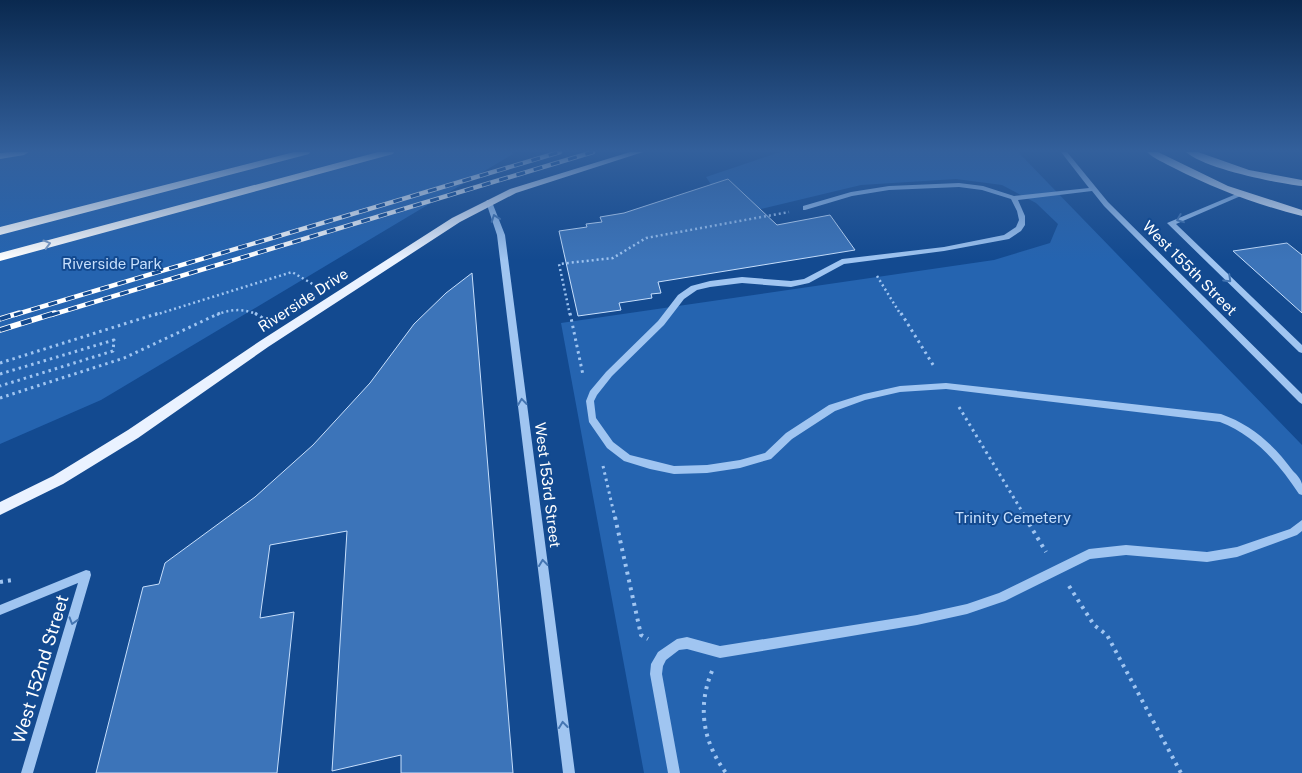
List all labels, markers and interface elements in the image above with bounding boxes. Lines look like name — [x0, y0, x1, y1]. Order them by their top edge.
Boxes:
one-way arrow — [1176, 213, 1185, 224]
one-way arrow — [491, 215, 501, 223]
street label: West 155th Street — [1139, 217, 1241, 319]
one-way arrow — [43, 239, 52, 250]
park label: Riverside Park — [62, 255, 162, 272]
street label: Riverside Drive — [255, 265, 351, 335]
one-way arrow — [1223, 273, 1232, 282]
one-way arrow — [517, 398, 528, 406]
street label: West 153rd Street — [532, 421, 564, 549]
park label: Trinity Cemetery — [955, 509, 1071, 526]
one-way arrow — [538, 559, 549, 567]
street label: West 152nd Street — [7, 592, 73, 746]
one-way arrow — [68, 617, 78, 625]
one-way arrow — [558, 720, 569, 728]

